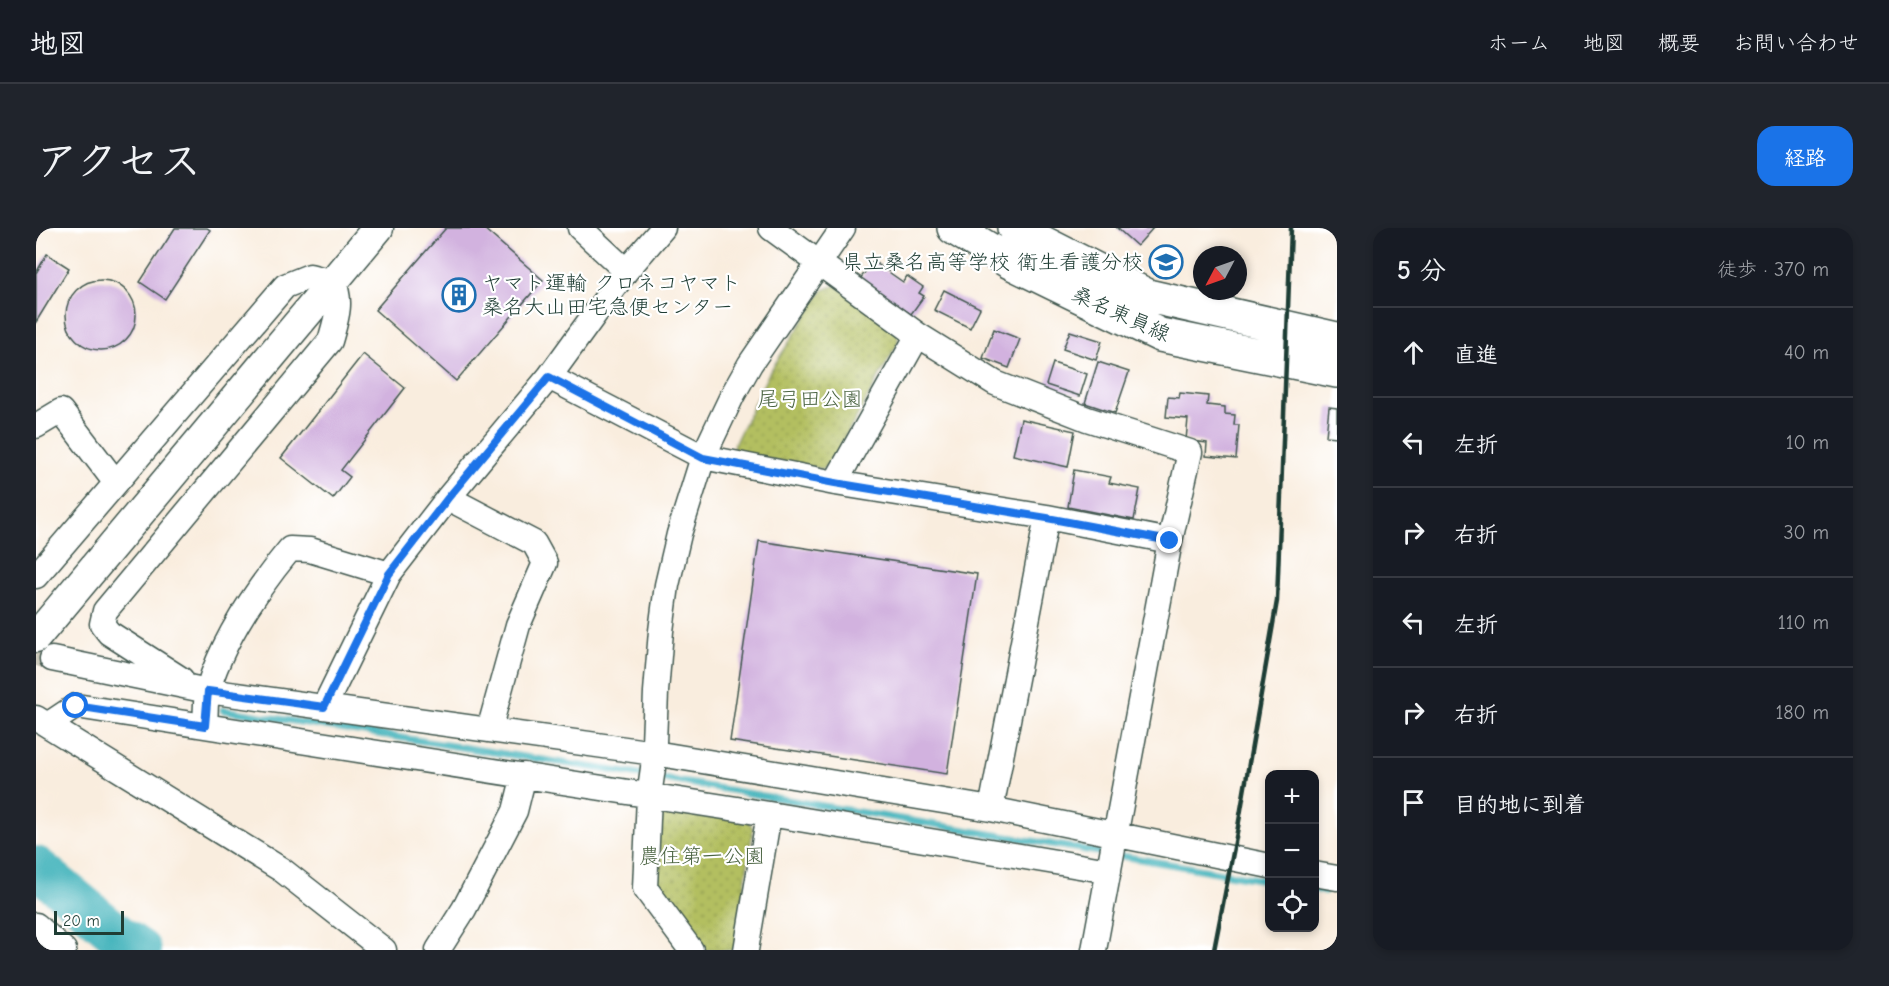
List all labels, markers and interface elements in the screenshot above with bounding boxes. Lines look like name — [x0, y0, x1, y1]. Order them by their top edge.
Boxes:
text: 地図 — [30, 28, 86, 60]
text: ホーム — [1488, 31, 1550, 55]
text: 地図 — [1583, 31, 1625, 55]
text: 概要 — [1658, 31, 1700, 55]
text: お問い合わせ — [1733, 31, 1859, 55]
button: 経路 — [1757, 126, 1853, 186]
text: アクセス — [36, 137, 201, 186]
school or university icon: 県立桑名高等学校 衛生看護分校 — [1148, 244, 1184, 280]
north arrow — [1193, 246, 1247, 300]
place label: 県立桑名高等学校 衛生看護分校 — [842, 250, 1143, 274]
text: 5 分 — [1397, 256, 1446, 286]
text: 徒歩 · 370 m — [1717, 258, 1829, 281]
place label: ヤマト運輸 クロネコヤマト 桑名大山田宅急便センター — [482, 271, 741, 319]
building icon: ヤマト運輸 クロネコヤマト 桑名大山田宅急便センター — [441, 277, 477, 313]
street label: 桑名東員線 — [1068, 282, 1174, 346]
icon: ahead — [1397, 336, 1430, 369]
text: 40 m — [1784, 341, 1829, 364]
text: 直進 — [1454, 342, 1498, 368]
park label: 尾弓田公園 — [758, 387, 863, 411]
icon: left — [1397, 426, 1430, 459]
text: 10 m — [1786, 431, 1829, 454]
text: 左折 — [1454, 432, 1498, 458]
icon: right — [1397, 516, 1430, 549]
text: 30 m — [1783, 521, 1829, 544]
text: 右折 — [1454, 522, 1498, 548]
route end — [1156, 527, 1182, 553]
icon: left — [1397, 606, 1430, 639]
text: 110 m — [1778, 611, 1829, 634]
text: 左折 — [1454, 612, 1498, 638]
route start — [62, 692, 88, 718]
icon: right — [1397, 696, 1430, 729]
text: 180 m — [1775, 701, 1829, 724]
text: 右折 — [1454, 702, 1498, 728]
map controls — [1265, 770, 1319, 932]
button: + — [1265, 770, 1319, 824]
icon: arrive — [1397, 786, 1430, 819]
text: 目的地に到着 — [1454, 792, 1586, 818]
button: − — [1265, 824, 1319, 878]
park label: 農住第一公園 — [639, 844, 765, 868]
button: locate — [1265, 878, 1319, 932]
scale bar — [54, 908, 124, 936]
text: 20 m — [63, 912, 100, 930]

